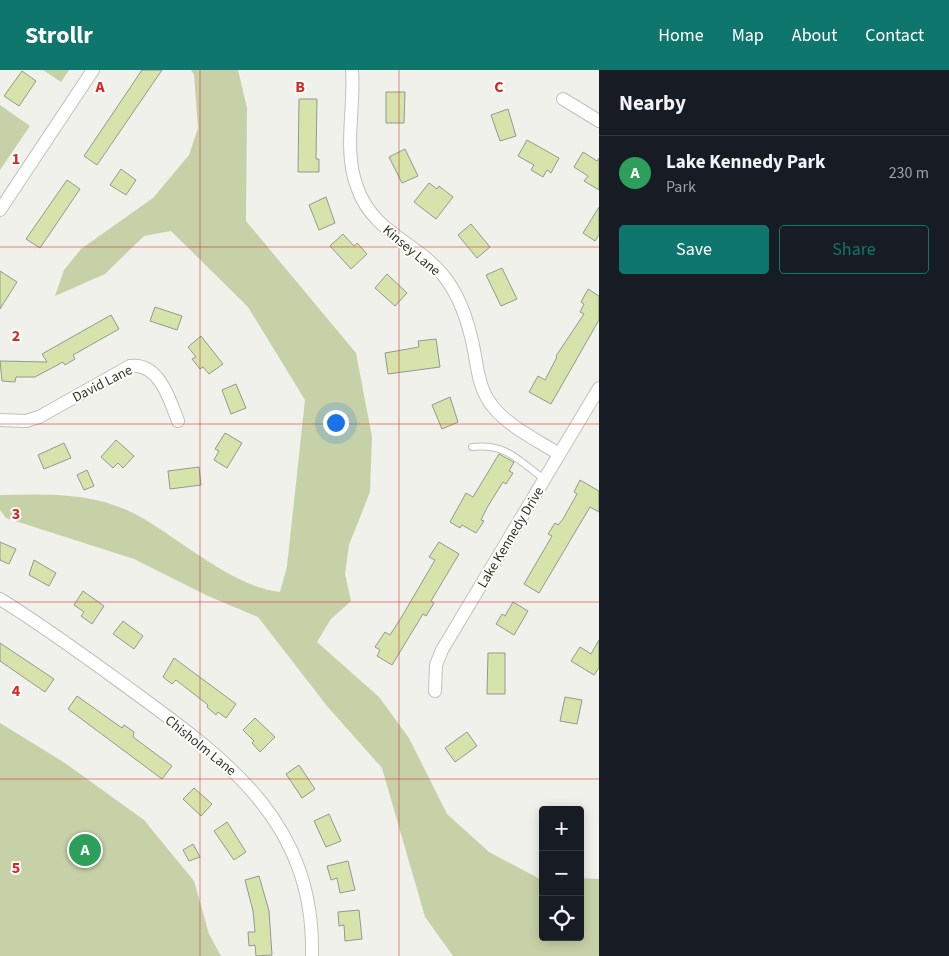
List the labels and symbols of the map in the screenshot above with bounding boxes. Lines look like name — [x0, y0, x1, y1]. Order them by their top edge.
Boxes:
text: A — [94, 76, 105, 98]
text: B — [295, 76, 305, 98]
text: C — [494, 76, 504, 98]
text: 1 — [12, 148, 20, 170]
street label: Kinsey Lane — [378, 221, 445, 281]
text: 2 — [12, 325, 20, 347]
street label: David Lane — [69, 360, 136, 407]
your location — [323, 410, 349, 436]
street label: Lake Kennedy Drive — [473, 483, 549, 592]
text: 3 — [12, 503, 20, 525]
text: 4 — [12, 680, 21, 702]
street label: Chisholm Lane — [160, 711, 240, 781]
pin: A — [69, 831, 101, 869]
text: 5 — [12, 857, 20, 879]

